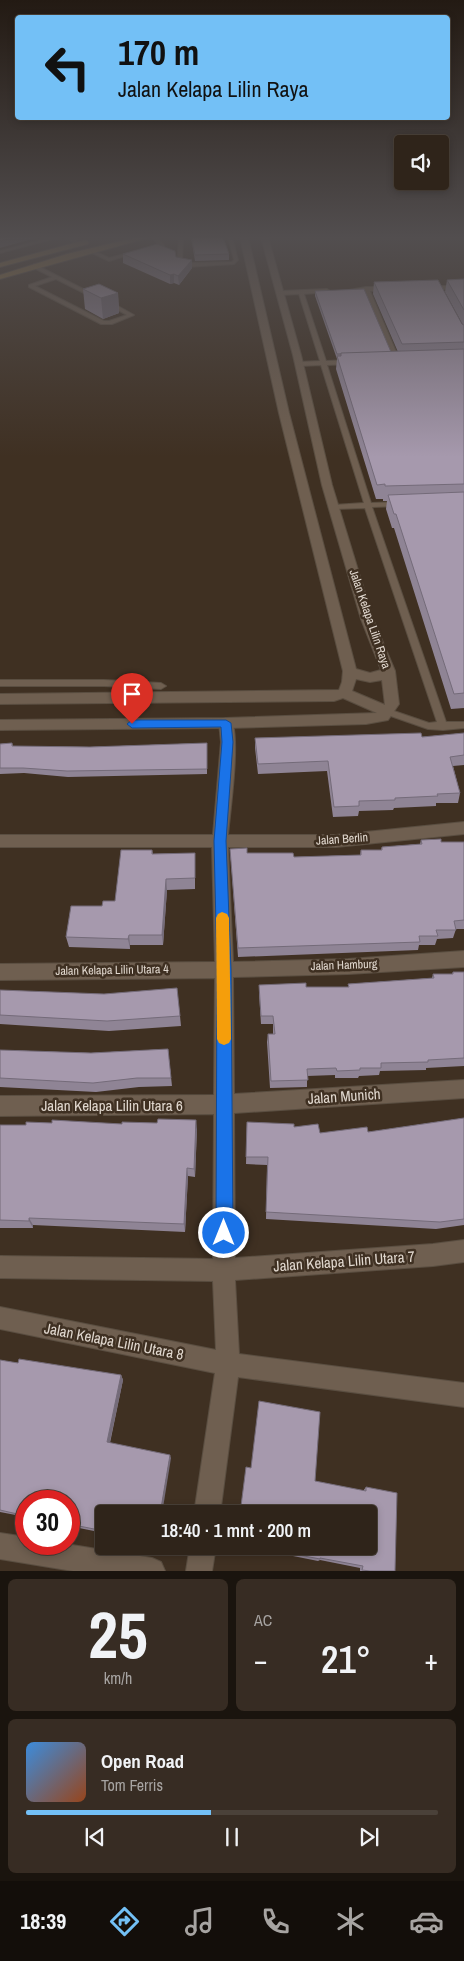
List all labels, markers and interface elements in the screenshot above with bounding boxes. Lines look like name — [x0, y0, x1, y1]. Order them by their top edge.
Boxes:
text: 170 m — [118, 29, 199, 76]
icon: left — [35, 35, 100, 100]
text: Jalan Kelapa Lilin Raya — [118, 74, 309, 104]
map controls — [394, 135, 449, 190]
button: sound — [394, 135, 449, 190]
street label: Jalan Kelapa Lilin Raya — [346, 567, 395, 671]
pin — [111, 673, 153, 724]
icon: arrive — [118, 680, 146, 708]
street label: Jalan Berlin — [316, 829, 368, 849]
street label: Jalan Hamburg — [310, 956, 378, 974]
street label: Jalan Kelapa Lilin Utara 4 — [55, 961, 169, 979]
street label: Jalan Munich — [307, 1083, 381, 1109]
street label: Jalan Kelapa Lilin Utara 6 — [41, 1095, 183, 1116]
position arrow — [197, 1206, 249, 1258]
street label: Jalan Kelapa Lilin Utara 7 — [273, 1246, 415, 1276]
street label: Jalan Kelapa Lilin Utara 8 — [43, 1317, 186, 1365]
speed limit sign: 30 — [15, 1490, 80, 1555]
text: 18:40 · 1 mnt · 200 m — [161, 1517, 311, 1543]
text: 25 — [88, 1591, 148, 1678]
text: AC — [254, 1609, 272, 1631]
text: 21° — [321, 1634, 371, 1685]
text: − — [254, 1641, 267, 1679]
text: + — [425, 1641, 438, 1679]
text: km/h — [104, 1667, 132, 1689]
text: Open Road — [101, 1748, 184, 1774]
text: Tom Ferris — [101, 1774, 163, 1796]
icon: previous — [81, 1823, 109, 1851]
icon: pause — [218, 1823, 246, 1851]
icon: next — [355, 1823, 383, 1851]
icon: directions — [107, 1904, 142, 1939]
icon: music — [182, 1904, 217, 1939]
icon: phone — [258, 1904, 293, 1939]
icon: climate — [333, 1904, 368, 1939]
icon: car — [409, 1904, 444, 1939]
text: 18:39 — [20, 1906, 66, 1936]

